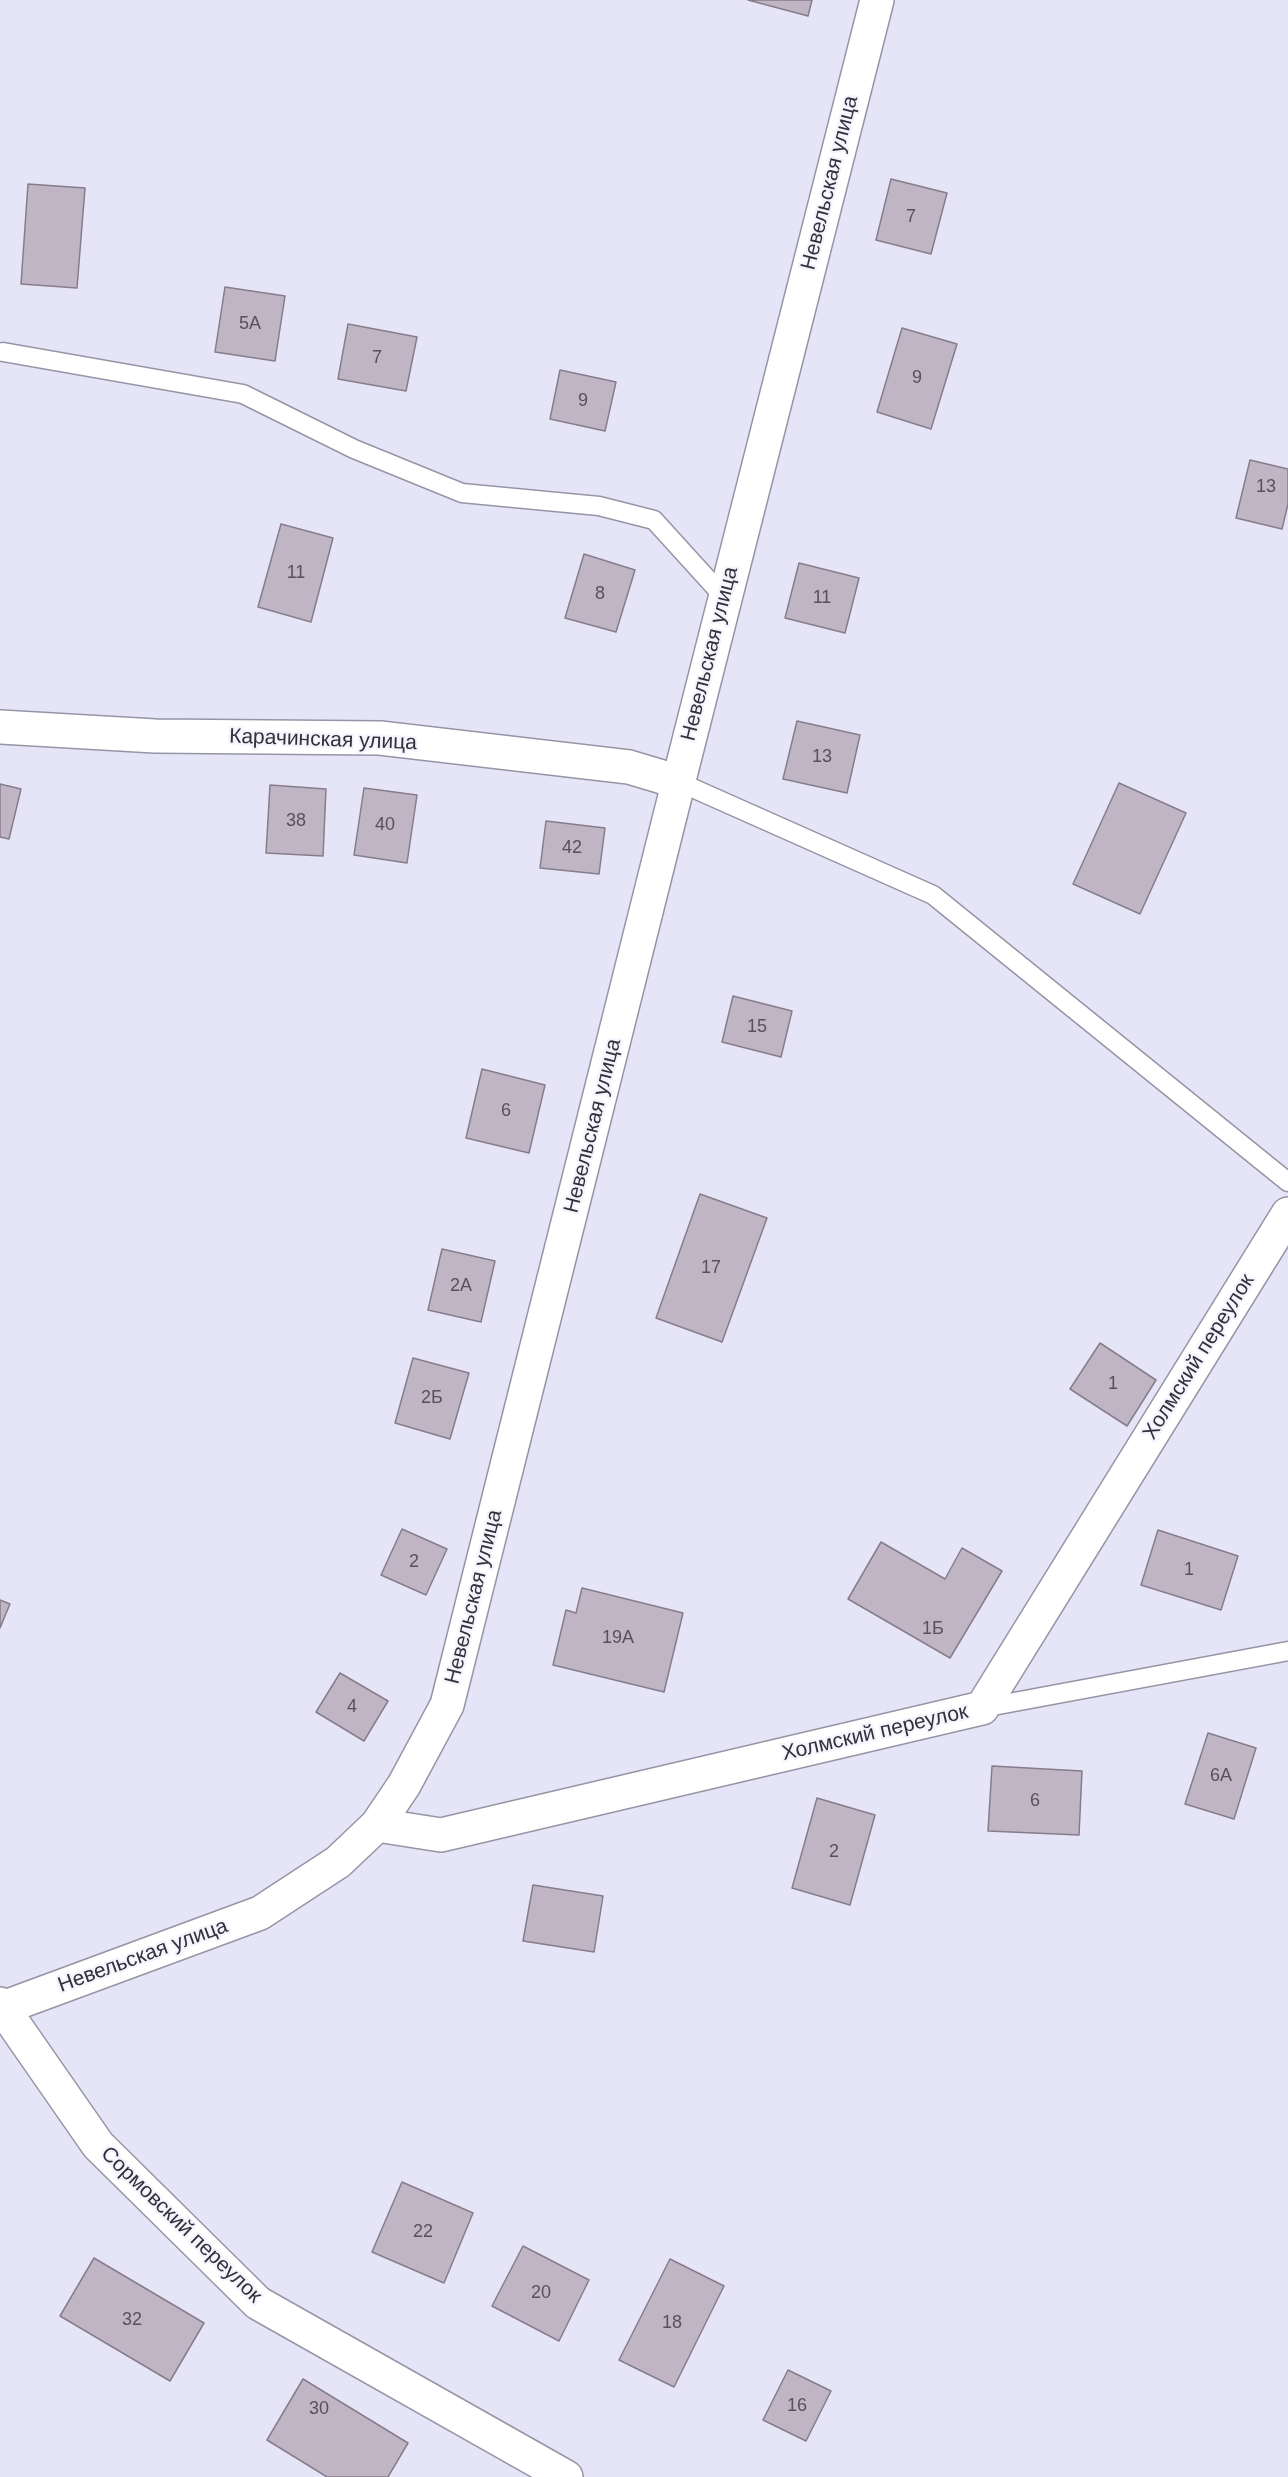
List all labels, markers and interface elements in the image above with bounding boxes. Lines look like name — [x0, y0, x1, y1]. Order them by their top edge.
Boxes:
street label: Невельская улица — [796, 93, 864, 273]
house number: 7 — [906, 206, 916, 228]
house number: 5А — [239, 313, 261, 335]
house number: 7 — [372, 347, 382, 369]
house number: 9 — [912, 367, 922, 389]
house number: 9 — [578, 390, 588, 412]
house number: 13 — [1256, 476, 1276, 498]
house number: 11 — [287, 562, 305, 584]
street label: Невельская улица — [676, 564, 744, 744]
house number: 8 — [595, 583, 605, 605]
house number: 11 — [813, 587, 831, 609]
street label: Карачинская улица — [229, 724, 417, 756]
house number: 13 — [812, 746, 832, 768]
house number: 38 — [286, 810, 306, 832]
house number: 40 — [375, 814, 395, 836]
house number: 42 — [562, 837, 582, 859]
house number: 15 — [747, 1016, 767, 1038]
street label: Невельская улица — [559, 1036, 627, 1216]
house number: 6 — [501, 1100, 511, 1122]
house number: 17 — [701, 1257, 721, 1279]
street label: Холмский переулок — [1138, 1270, 1260, 1444]
house number: 2А — [450, 1275, 472, 1297]
house number: 1 — [1108, 1373, 1118, 1395]
house number: 2Б — [421, 1387, 443, 1409]
street label: Невельская улица — [440, 1507, 508, 1687]
house number: 2 — [409, 1551, 419, 1573]
house number: 1 — [1184, 1559, 1194, 1581]
house number: 1Б — [922, 1618, 944, 1640]
house number: 19А — [602, 1627, 634, 1649]
house number: 4 — [347, 1696, 357, 1718]
street label: Холмский переулок — [779, 1699, 971, 1767]
house number: 6А — [1210, 1765, 1232, 1787]
house number: 6 — [1030, 1790, 1040, 1812]
house number: 2 — [829, 1841, 839, 1863]
street label: Невельская улица — [55, 1914, 231, 1998]
street label: Сормовский переулок — [95, 2142, 267, 2308]
house number: 22 — [413, 2221, 433, 2243]
house number: 20 — [531, 2282, 551, 2304]
house number: 32 — [122, 2309, 142, 2331]
house number: 18 — [662, 2312, 682, 2334]
house number: 16 — [787, 2395, 807, 2417]
house number: 30 — [309, 2398, 329, 2420]

